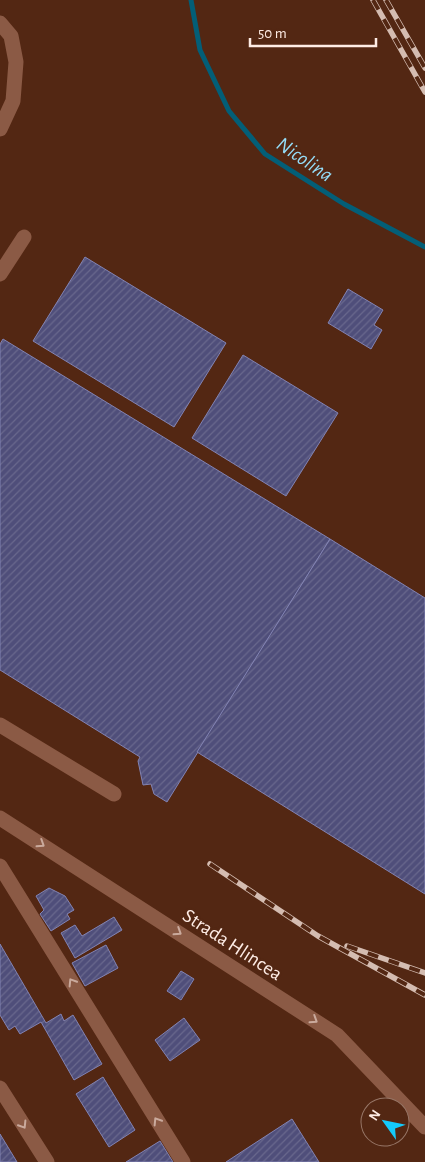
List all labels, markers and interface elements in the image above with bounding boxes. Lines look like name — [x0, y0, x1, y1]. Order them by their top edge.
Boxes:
scale bar — [250, 15, 376, 47]
text: 50 m — [258, 26, 287, 41]
water label: Nicolina — [273, 133, 337, 186]
one-way arrow — [35, 838, 45, 847]
street label: Strada Hlincea — [179, 905, 286, 984]
one-way arrow — [172, 926, 181, 935]
one-way arrow — [68, 979, 78, 988]
one-way arrow — [309, 1014, 318, 1023]
north arrow — [360, 1097, 410, 1147]
text: N — [366, 1108, 383, 1123]
one-way arrow — [154, 1117, 163, 1126]
one-way arrow — [17, 1119, 27, 1128]

